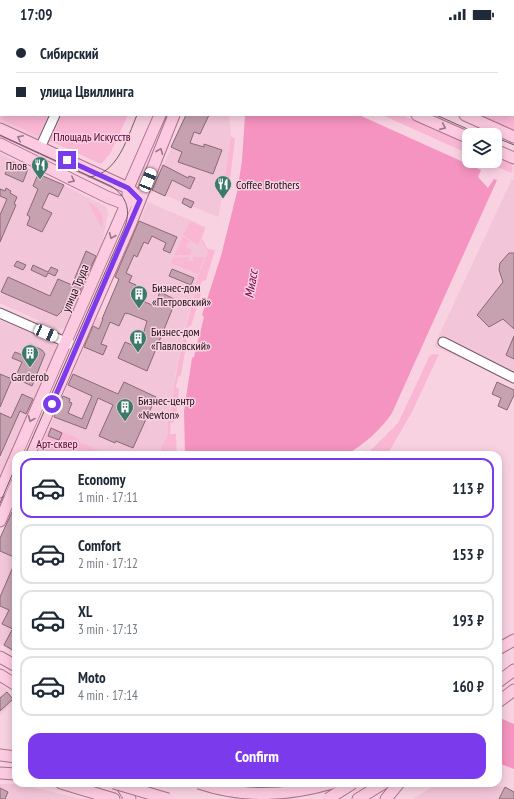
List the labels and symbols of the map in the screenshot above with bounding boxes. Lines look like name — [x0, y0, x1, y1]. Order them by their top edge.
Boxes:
one-way arrow — [439, 122, 446, 130]
park label: Площадь Искусств — [53, 129, 131, 144]
one-way arrow — [17, 135, 24, 143]
one-way arrow — [155, 147, 163, 154]
route end — [58, 151, 76, 169]
restaurant icon: Плов — [30, 155, 50, 180]
place label: Плов — [6, 158, 27, 173]
car — [138, 167, 158, 193]
restaurant icon: Coffee Brothers — [213, 174, 233, 199]
one-way arrow — [68, 175, 76, 183]
place label: Coffee Brothers — [236, 177, 300, 192]
one-way arrow — [109, 232, 117, 240]
street label: улица Труда — [58, 262, 92, 314]
water label: Миасс — [240, 267, 262, 299]
place label: Бизнес-дом «Петровский» — [152, 280, 211, 309]
building icon: Бизнес-дом «Петровский» — [129, 284, 149, 309]
car — [33, 323, 59, 343]
place label: Бизнес-дом «Павловский» — [151, 324, 211, 353]
building icon: Бизнес-дом «Павловский» — [128, 328, 148, 353]
building icon: Garderob — [20, 343, 40, 368]
place label: Garderob — [11, 369, 49, 384]
place label: Бизнес-центр «Newton» — [138, 393, 195, 422]
route start — [43, 395, 61, 413]
building icon: Бизнес-центр «Newton» — [115, 397, 135, 422]
one-way arrow — [28, 415, 36, 422]
park label: Арт-сквер — [36, 436, 78, 451]

